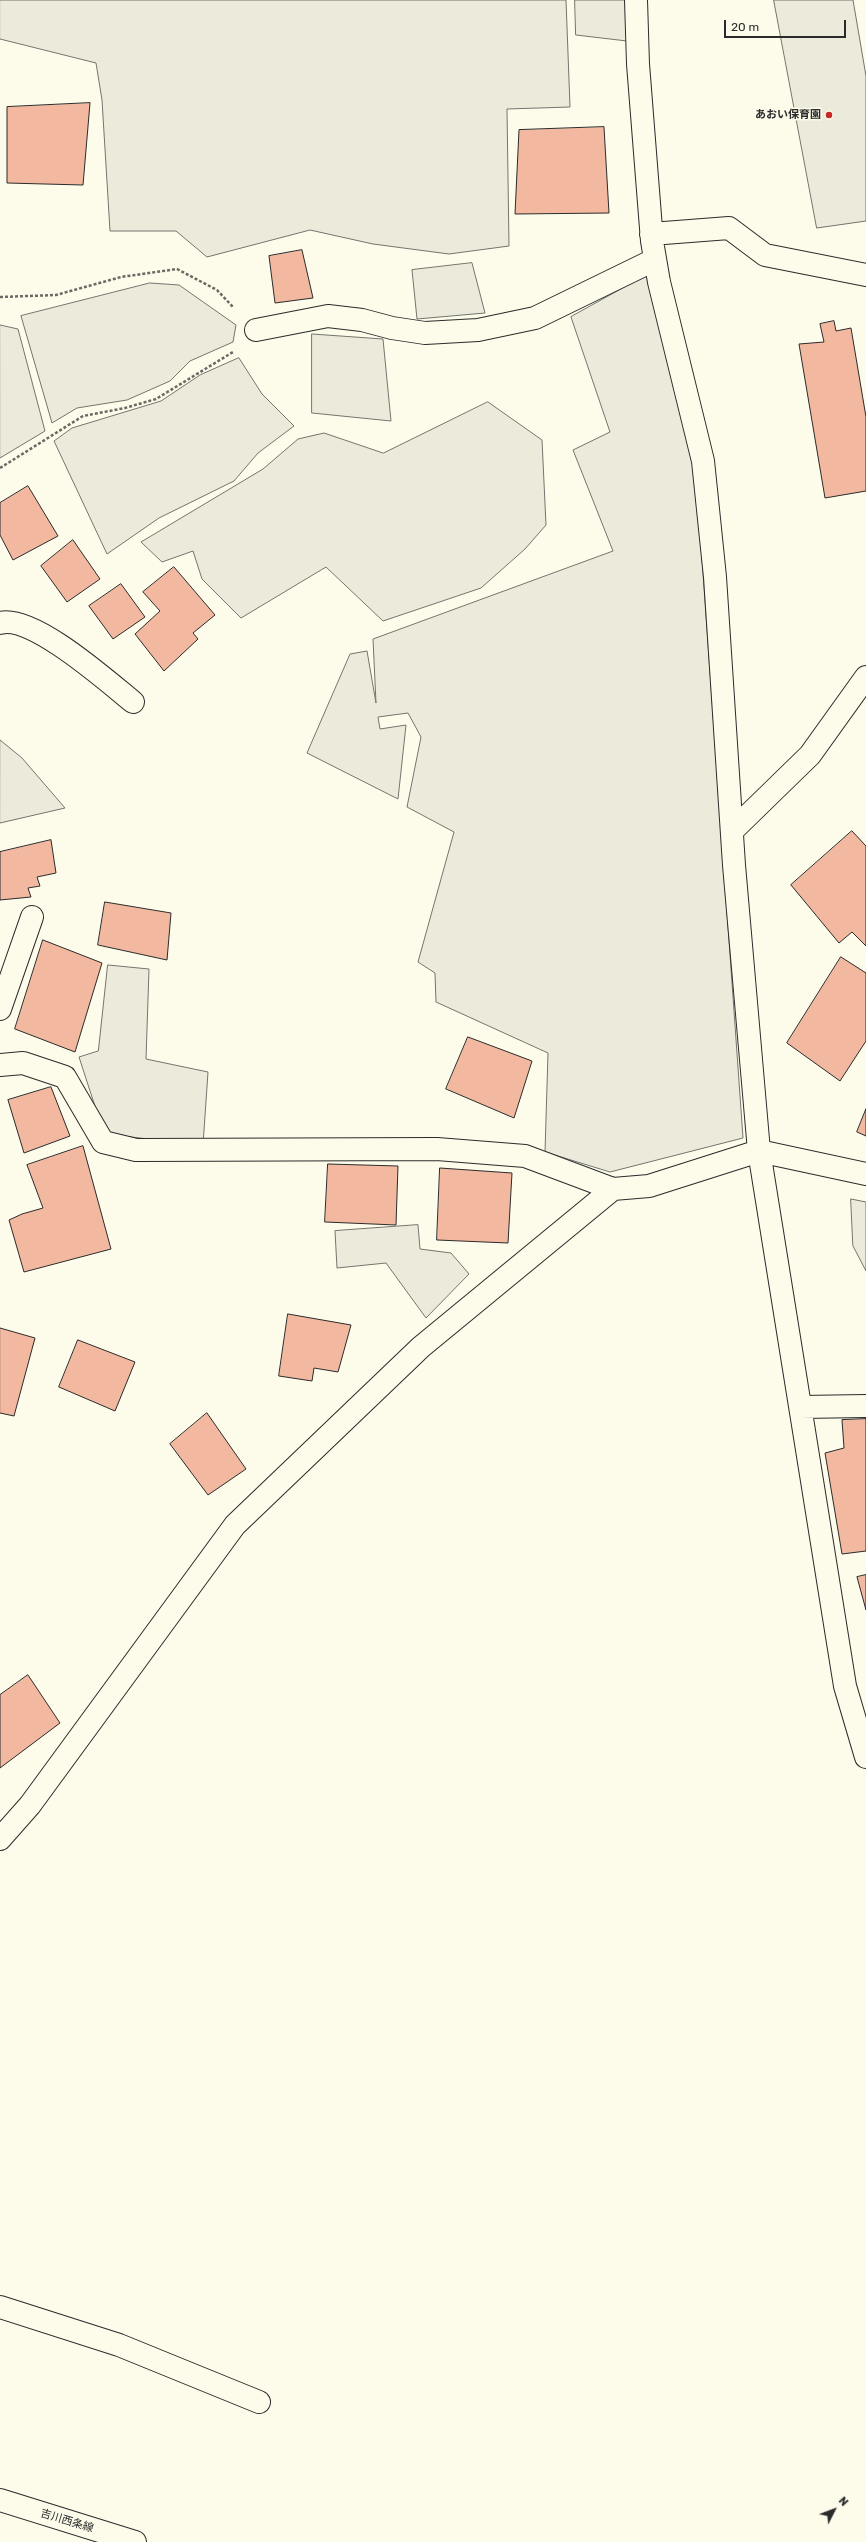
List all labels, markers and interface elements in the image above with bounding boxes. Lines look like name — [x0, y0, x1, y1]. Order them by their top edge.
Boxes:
scale bar — [726, 12, 848, 38]
text: 20 m — [731, 20, 759, 34]
place label: あおい保育園 — [755, 108, 821, 122]
marker: あおい保育園 — [824, 110, 834, 120]
north arrow — [814, 2490, 854, 2530]
text: N — [836, 2494, 851, 2509]
street label: 吉川西条線 — [39, 2507, 95, 2535]

